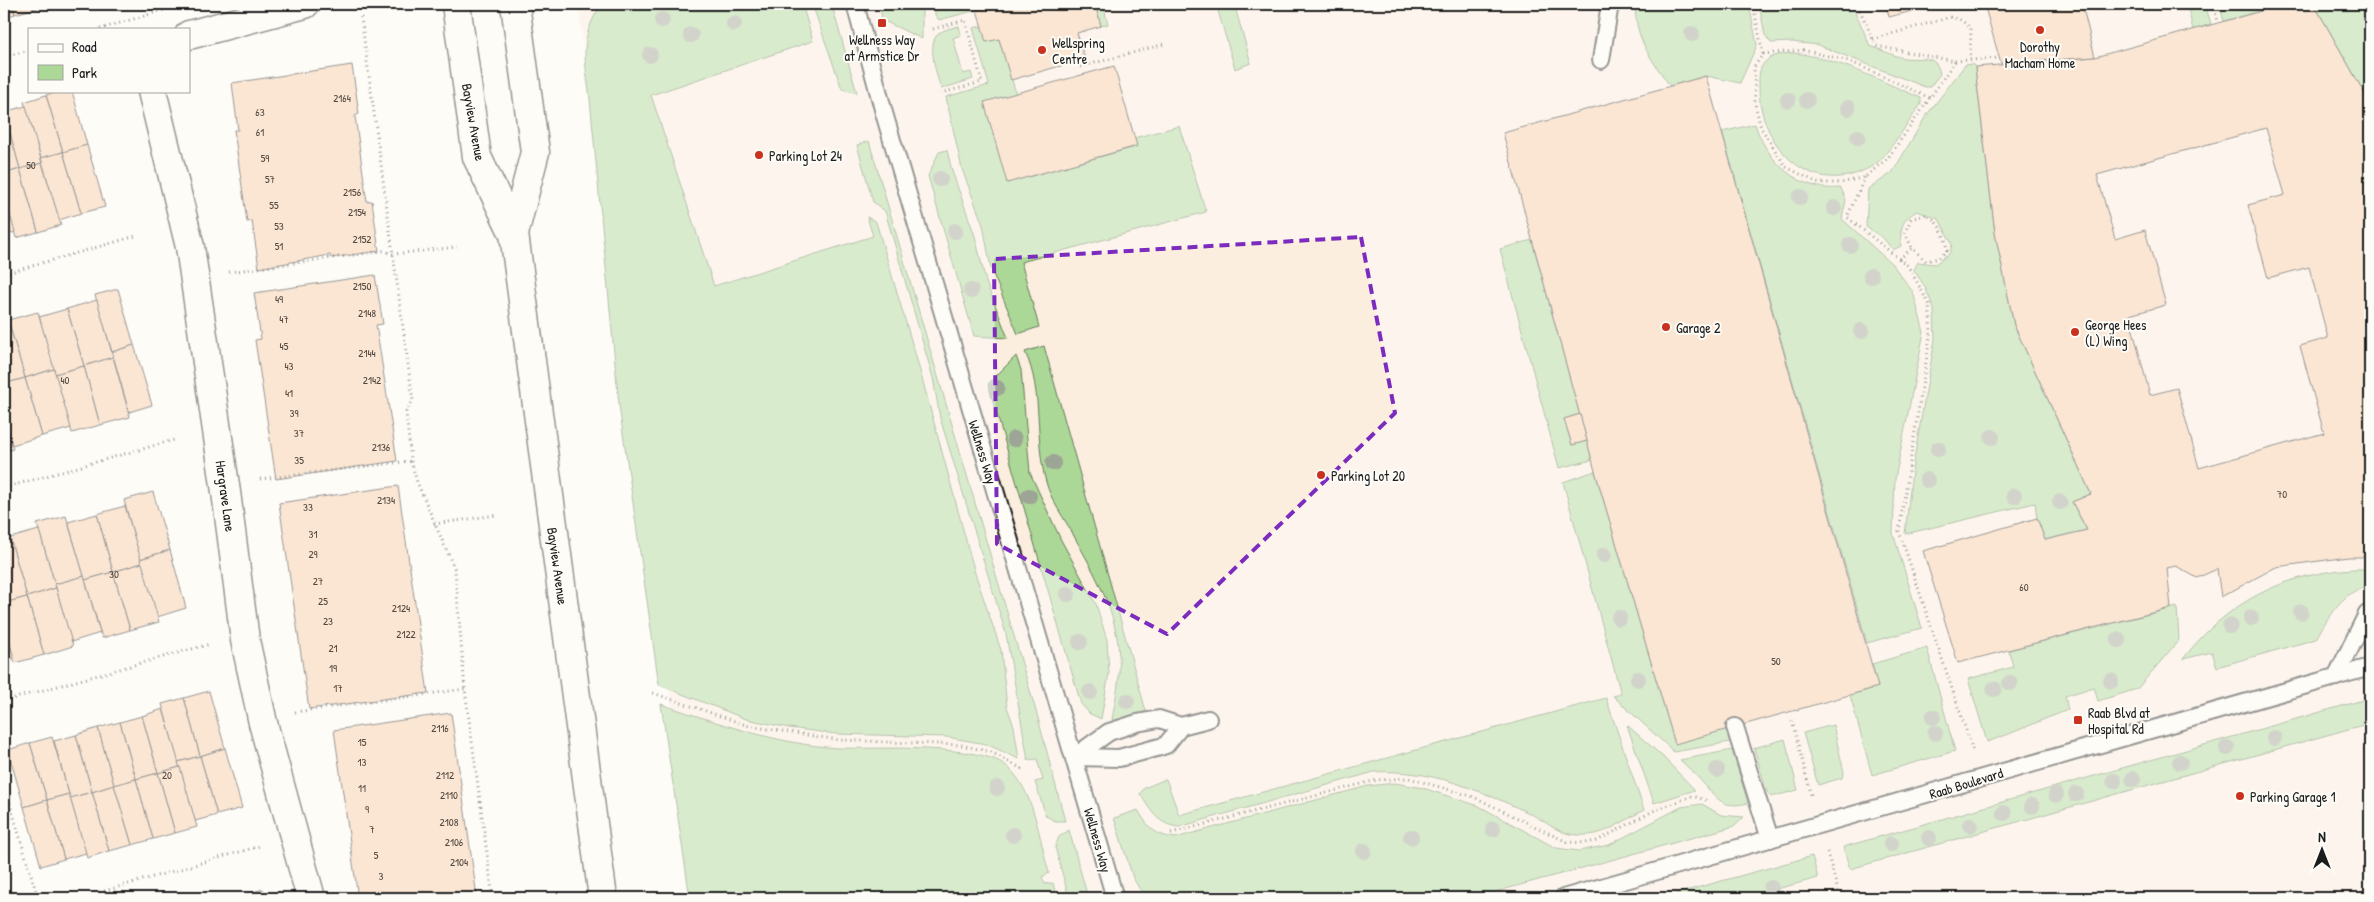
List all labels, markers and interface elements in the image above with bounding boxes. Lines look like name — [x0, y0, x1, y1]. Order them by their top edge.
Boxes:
marker: Wellness Way at Armstice Dr — [876, 17, 888, 29]
marker: Dorothy Macham Home — [2034, 24, 2046, 36]
legend — [28, 28, 190, 92]
place label: Wellness Way at Armstice Dr — [845, 30, 920, 65]
place label: Wellspring Centre — [1052, 33, 1105, 68]
text: Road — [72, 36, 97, 57]
place label: Dorothy Macham Home — [2005, 37, 2076, 72]
marker: Wellspring Centre — [1036, 44, 1048, 56]
text: Park — [72, 62, 97, 83]
street label: Bayview Avenue — [457, 82, 490, 163]
house number: 2164 — [333, 91, 351, 105]
house number: 63 — [255, 105, 265, 119]
house number: 61 — [256, 125, 264, 139]
place label: Parking Lot 24 — [769, 146, 842, 166]
marker: Parking Lot 24 — [753, 149, 765, 161]
house number: 59 — [261, 151, 269, 165]
house number: 50 — [26, 158, 36, 172]
house number: 57 — [265, 172, 275, 186]
house number: 2156 — [343, 185, 362, 199]
house number: 55 — [269, 198, 279, 212]
house number: 2154 — [348, 205, 366, 219]
house number: 53 — [274, 219, 284, 233]
house number: 2152 — [353, 232, 371, 246]
house number: 51 — [275, 239, 283, 253]
house number: 2150 — [353, 279, 371, 293]
house number: 49 — [275, 292, 283, 306]
house number: 2148 — [358, 306, 376, 320]
house number: 47 — [279, 312, 289, 326]
place label: George Hees (L) Wing — [2085, 315, 2146, 351]
place label: Garage 2 — [1676, 318, 1721, 338]
marker: Garage 2 — [1660, 321, 1672, 333]
marker: George Hees (L) Wing — [2069, 326, 2081, 338]
house number: 45 — [280, 339, 289, 353]
house number: 2144 — [358, 346, 376, 360]
house number: 43 — [284, 359, 294, 373]
house number: 40 — [60, 373, 70, 387]
house number: 2142 — [363, 373, 381, 387]
house number: 41 — [285, 386, 293, 400]
house number: 39 — [290, 406, 298, 420]
street label: Wellness Way — [963, 418, 1002, 487]
house number: 37 — [294, 426, 304, 440]
house number: 2136 — [372, 440, 391, 454]
house number: 35 — [294, 453, 304, 467]
street label: Hargrave Lane — [211, 459, 240, 533]
place label: Parking Lot 20 — [1331, 466, 1405, 486]
marker: Parking Lot 20 — [1315, 469, 1327, 481]
house number: 70 — [2277, 487, 2287, 501]
house number: 2134 — [377, 493, 395, 507]
house number: 33 — [303, 500, 313, 514]
street label: Bayview Avenue — [542, 526, 573, 607]
house number: 31 — [309, 527, 317, 541]
house number: 29 — [308, 547, 318, 561]
house number: 30 — [109, 567, 119, 581]
house number: 27 — [313, 574, 323, 588]
house number: 60 — [2019, 580, 2029, 594]
house number: 25 — [318, 594, 328, 608]
house number: 2124 — [392, 601, 410, 615]
house number: 23 — [323, 614, 333, 628]
house number: 2122 — [396, 627, 416, 641]
house number: 21 — [328, 641, 338, 655]
house number: 50 — [1771, 654, 1781, 668]
house number: 19 — [329, 661, 337, 675]
house number: 17 — [333, 681, 343, 695]
place label: Raab Blvd at Hospital Rd — [2088, 703, 2150, 739]
marker: Raab Blvd at Hospital Rd — [2072, 714, 2084, 726]
house number: 2116 — [431, 721, 449, 735]
house number: 15 — [358, 735, 367, 749]
house number: 13 — [358, 755, 367, 769]
street label: Raab Boulevard — [1927, 763, 2006, 803]
house number: 20 — [162, 768, 172, 782]
house number: 2112 — [436, 768, 454, 782]
house number: 11 — [358, 781, 366, 795]
place label: Parking Garage 1 — [2250, 787, 2336, 807]
house number: 2110 — [440, 788, 458, 802]
marker: Parking Garage 1 — [2234, 790, 2246, 802]
house number: 9 — [365, 802, 369, 816]
street label: Wellness Way — [1079, 806, 1116, 875]
house number: 2108 — [440, 815, 459, 829]
house number: 7 — [369, 822, 375, 836]
north arrow — [2296, 824, 2346, 874]
text: N — [2318, 827, 2326, 846]
house number: 2106 — [445, 835, 464, 849]
house number: 5 — [374, 848, 379, 862]
house number: 2104 — [450, 855, 468, 869]
house number: 3 — [379, 869, 384, 883]

